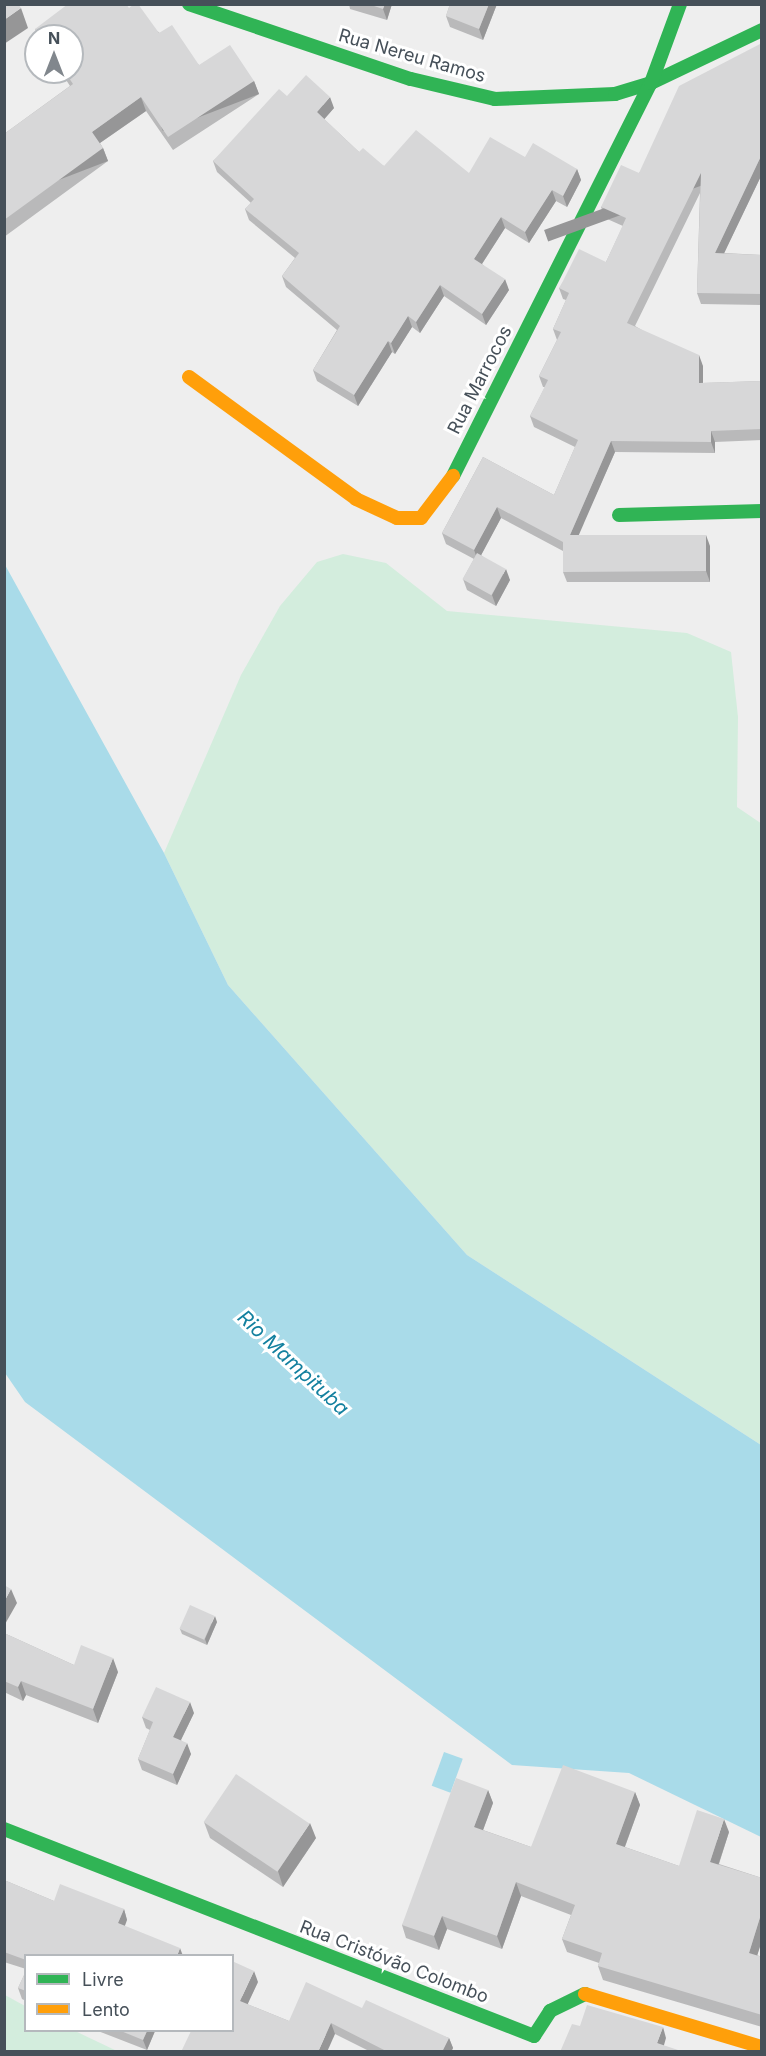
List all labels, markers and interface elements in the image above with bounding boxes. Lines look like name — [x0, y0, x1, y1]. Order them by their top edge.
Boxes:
north arrow — [24, 24, 84, 84]
street label: Rua Nereu Ramos — [336, 25, 488, 87]
text: N — [48, 28, 60, 48]
street label: Rua Marrocos — [443, 322, 517, 438]
water label: Rio Mampituba — [232, 1305, 354, 1421]
street label: Rua Cristóvão Colombo — [297, 1916, 491, 2008]
legend — [24, 1954, 234, 2032]
text: Livre — [82, 1969, 124, 1990]
text: Lento — [82, 1999, 130, 2020]

